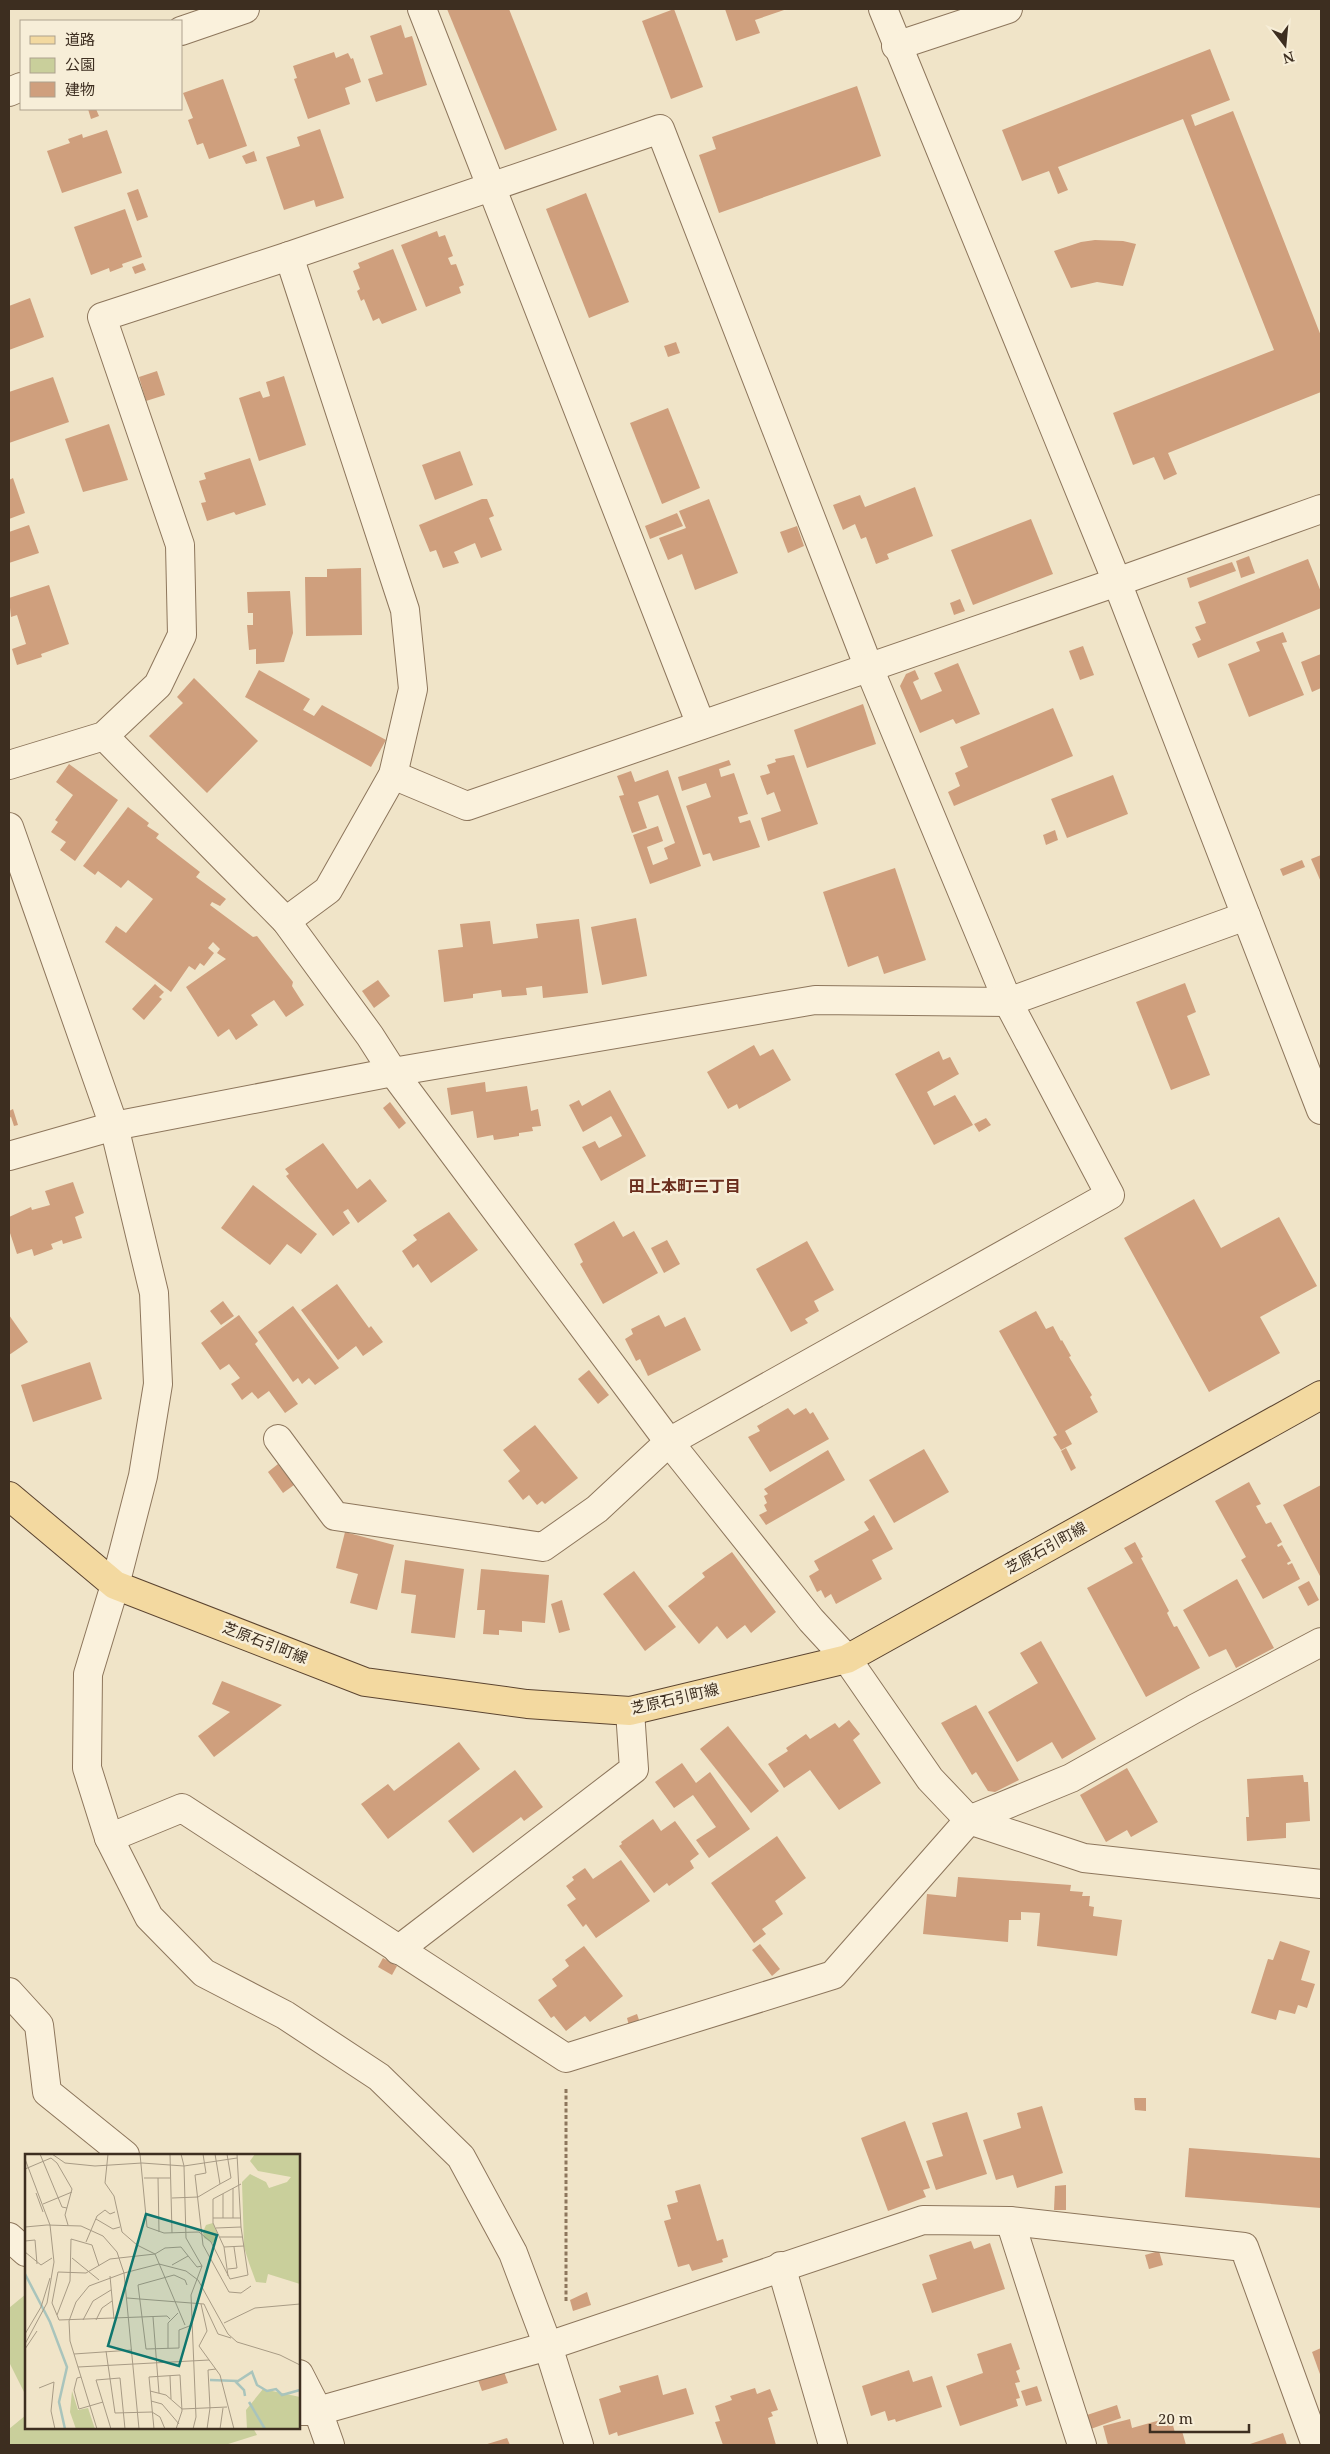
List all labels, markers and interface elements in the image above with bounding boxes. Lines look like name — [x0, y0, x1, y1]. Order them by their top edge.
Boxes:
legend — [20, 20, 182, 110]
north arrow — [1260, 20, 1310, 70]
text: 道路 — [65, 29, 95, 49]
text: N — [1281, 47, 1297, 69]
text: 公園 — [65, 54, 95, 74]
text: 建物 — [65, 79, 95, 99]
district label: 田上本町三丁目 — [629, 1175, 741, 1197]
street label: 芝原石引町線 — [1001, 1517, 1090, 1578]
street label: 芝原石引町線 — [220, 1617, 311, 1668]
street label: 芝原石引町線 — [629, 1678, 721, 1718]
inset map — [25, 2154, 300, 2429]
scale bar — [1150, 2402, 1249, 2434]
text: 20 m — [1158, 2408, 1193, 2428]

